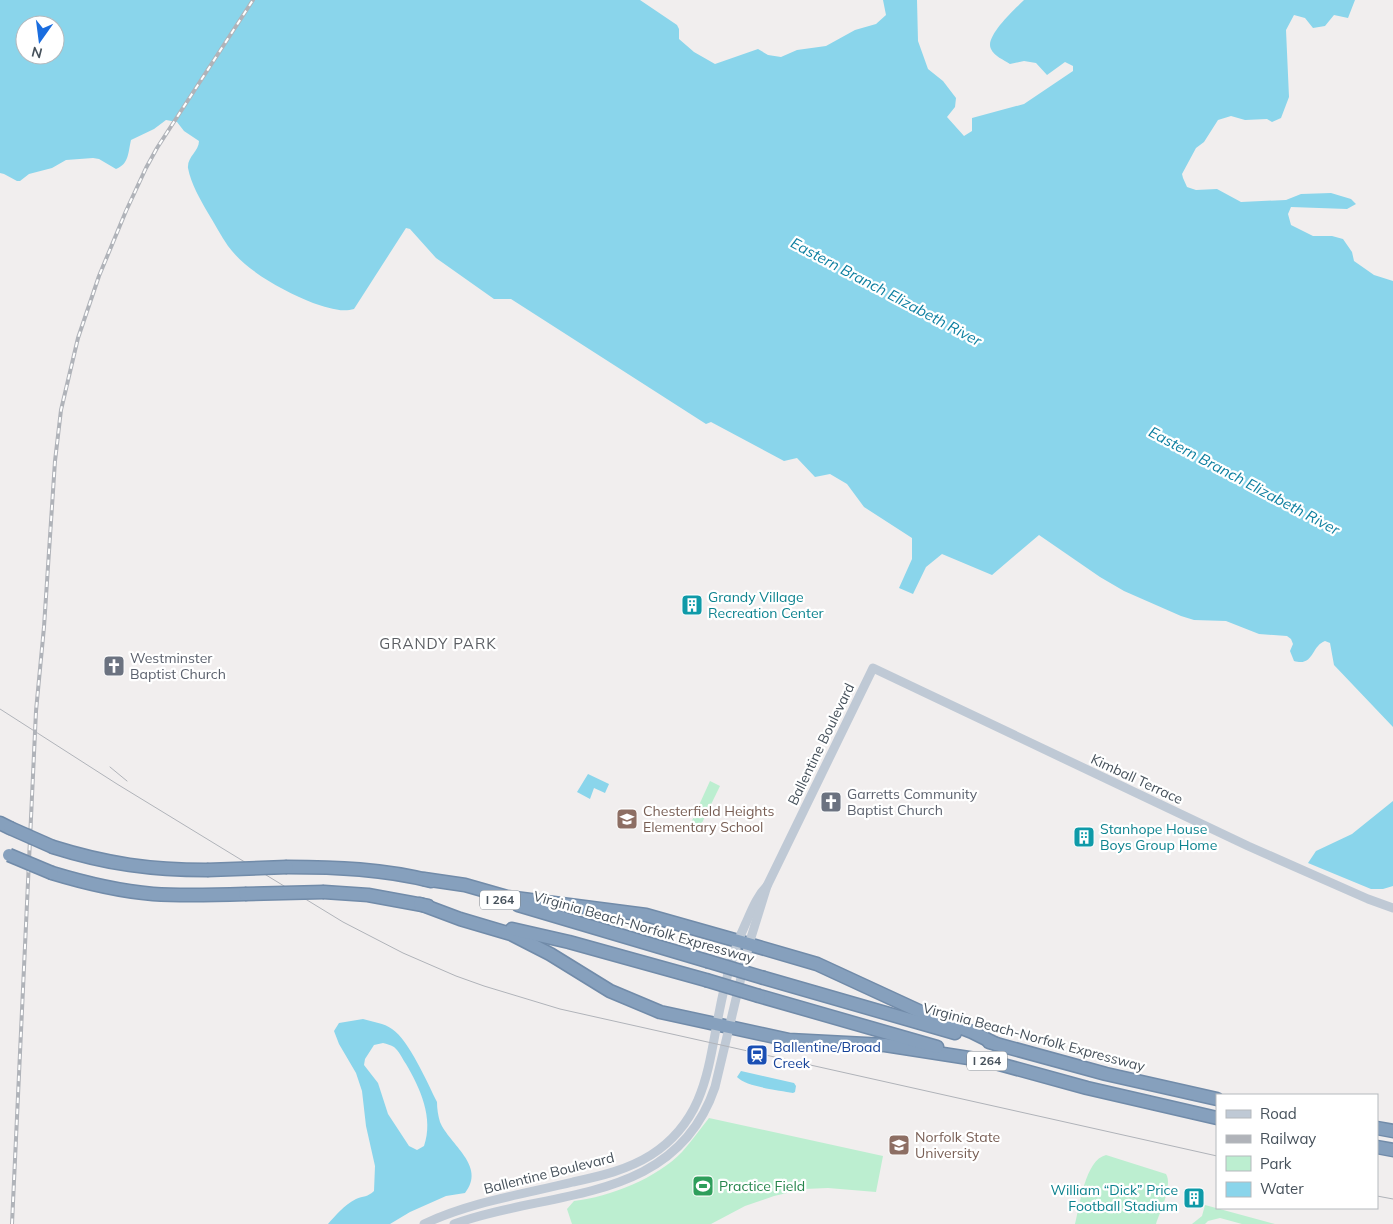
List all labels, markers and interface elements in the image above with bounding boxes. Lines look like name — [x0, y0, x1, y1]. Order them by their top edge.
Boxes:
north arrow — [15, 15, 65, 65]
text: N — [30, 43, 44, 63]
water label: Eastern Branch Elizabeth River — [788, 233, 985, 350]
water label: Eastern Branch Elizabeth River — [1146, 422, 1343, 539]
place label: Grandy Village Recreation Center — [708, 588, 825, 622]
building icon: Grandy Village Recreation Center — [680, 593, 704, 617]
district label: GRANDY PARK — [379, 634, 497, 653]
place label: Westminster Baptist Church — [130, 649, 226, 683]
church icon: Westminster Baptist Church — [102, 654, 126, 678]
street label: Ballentine Boulevard — [784, 680, 858, 808]
street label: Kimball Terrace — [1088, 750, 1186, 808]
place label: Garretts Community Baptist Church — [847, 785, 978, 819]
church icon: Garretts Community Baptist Church — [819, 790, 843, 814]
place label: Chesterfield Heights Elementary School — [643, 802, 774, 836]
school or university icon: Chesterfield Heights Elementary School — [615, 807, 639, 831]
place label: Stanhope House Boys Group Home — [1100, 820, 1217, 854]
building icon: Stanhope House Boys Group Home — [1072, 825, 1096, 849]
street label: Virginia Beach-Norfolk Expressway — [531, 887, 757, 967]
road number: I 264 — [480, 890, 520, 910]
street label: Virginia Beach-Norfolk Expressway — [921, 999, 1147, 1075]
place label: Ballentine/Broad Creek — [773, 1038, 881, 1072]
station icon: Ballentine/Broad Creek — [745, 1043, 769, 1067]
road number: I 264 — [967, 1052, 1007, 1070]
legend — [1216, 1094, 1378, 1209]
text: Road — [1260, 1104, 1297, 1123]
place label: Norfolk State University — [915, 1128, 1000, 1162]
text: Railway — [1260, 1129, 1316, 1148]
school or university icon: Norfolk State University — [887, 1133, 911, 1157]
street label: Ballentine Boulevard — [482, 1148, 616, 1198]
text: Park — [1260, 1154, 1292, 1173]
sports icon: Practice Field — [691, 1174, 715, 1198]
place label: Practice Field — [719, 1177, 805, 1195]
text: Water — [1260, 1179, 1304, 1198]
place label: William “Dick” Price Football Stadium — [1050, 1181, 1178, 1215]
building icon: William “Dick” Price Football Stadium — [1182, 1186, 1206, 1210]

